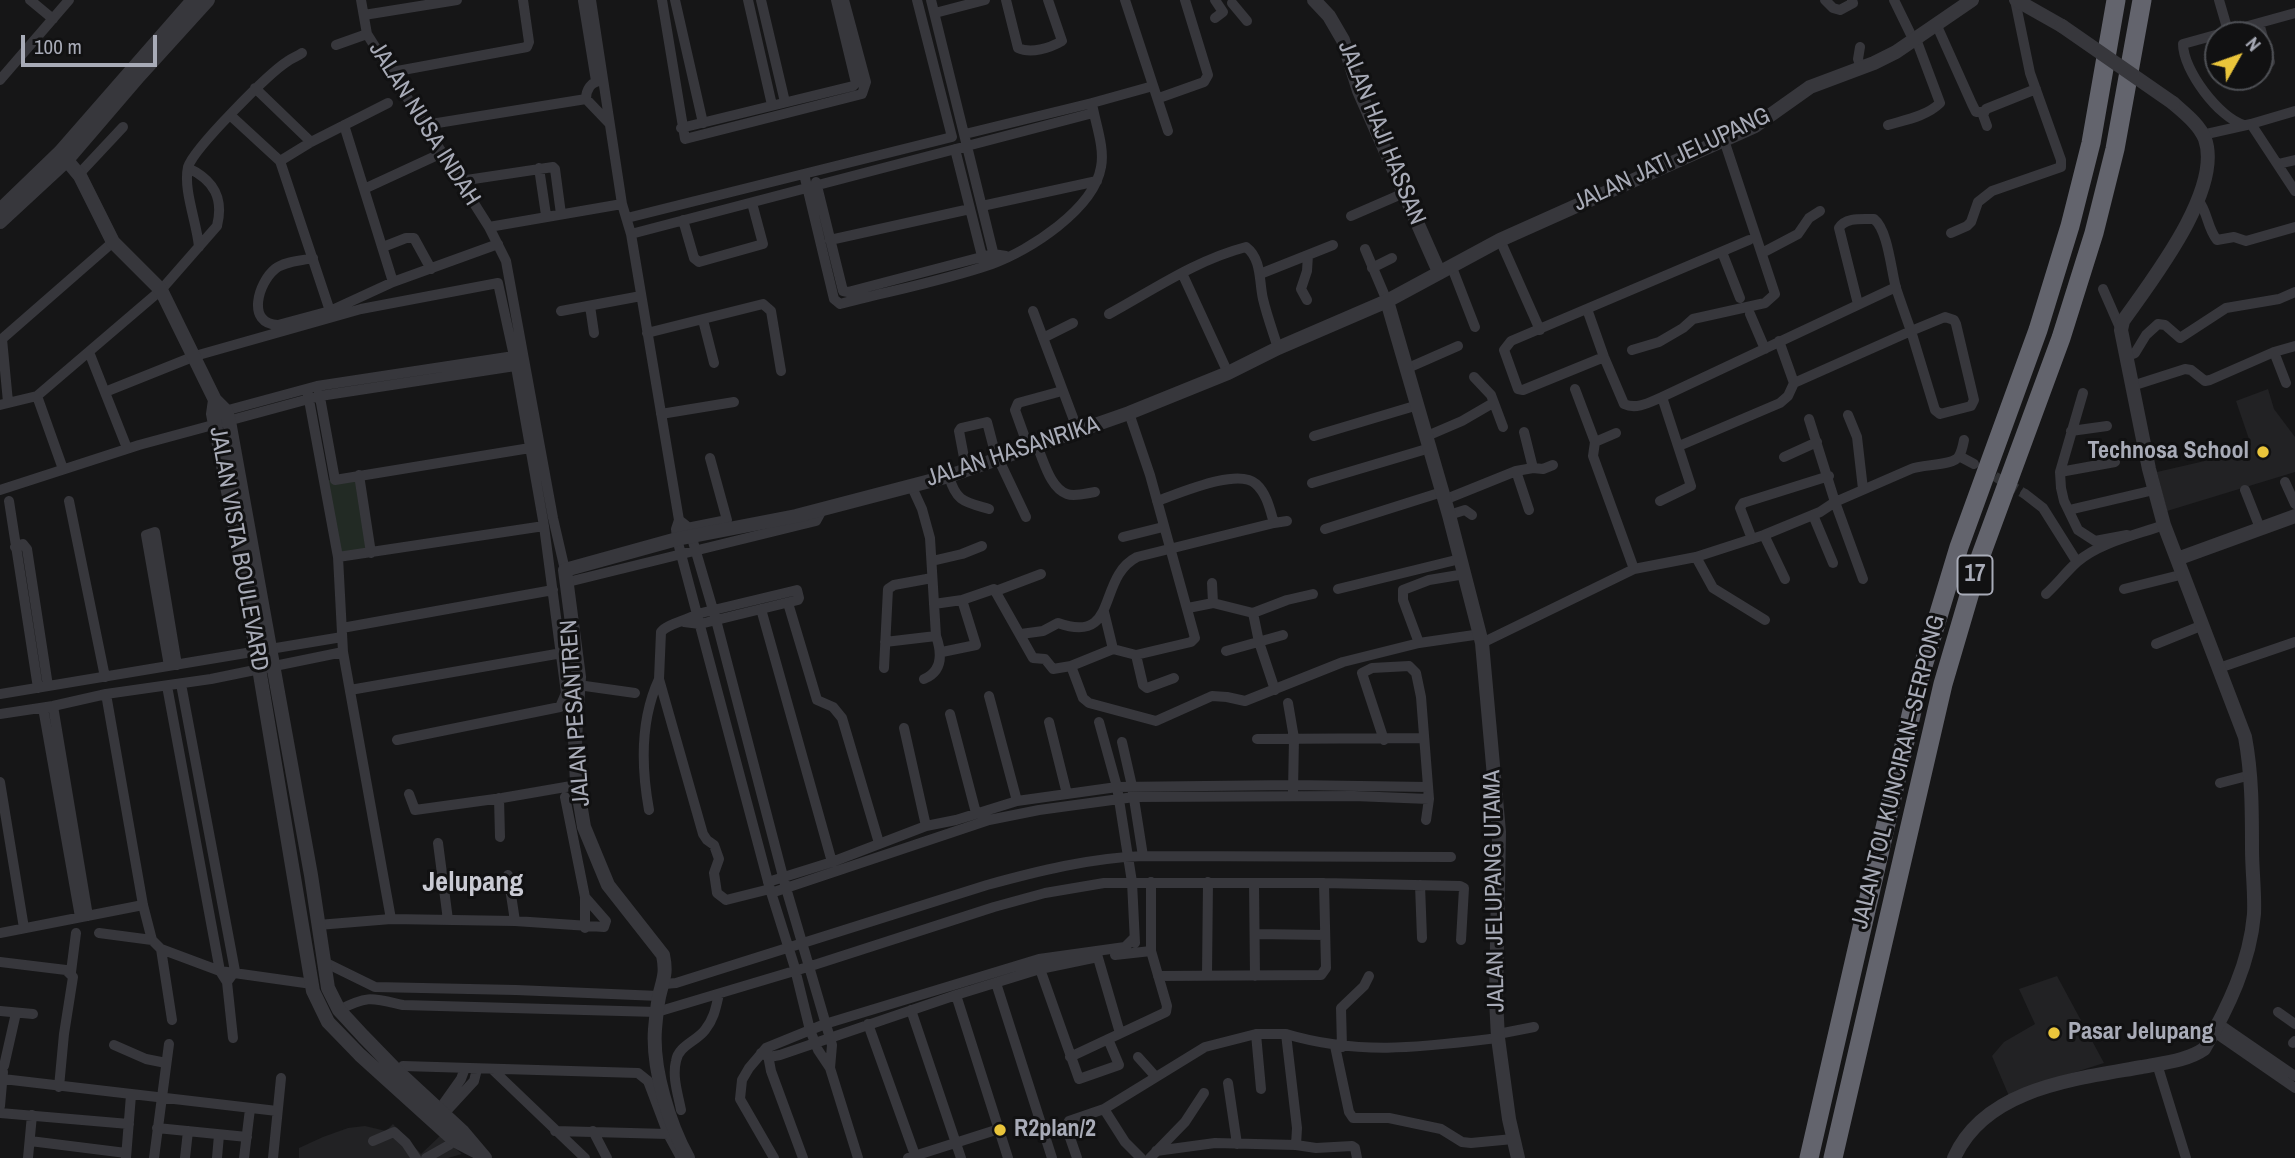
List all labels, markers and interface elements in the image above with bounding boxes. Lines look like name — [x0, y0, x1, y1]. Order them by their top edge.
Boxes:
scale bar — [24, 21, 161, 65]
north arrow — [2204, 21, 2274, 91]
text: N — [2240, 31, 2267, 56]
text: 100 m — [34, 32, 82, 61]
street label: JALAN NUSA INDAH — [362, 37, 486, 211]
street label: JALAN HAJI HASSAN — [1331, 37, 1431, 229]
street label: JALAN JATI JELUPANG — [1569, 102, 1775, 218]
street label: JALAN HASANRIKA — [923, 410, 1103, 494]
street label: JALAN VISTA BOULEVARD — [202, 425, 274, 673]
place label: Technosa School — [2087, 438, 2249, 466]
marker: Technosa School — [2255, 444, 2271, 460]
road number: 17 — [1958, 555, 1993, 594]
street label: JALAN TOL KUNCIRAN–SERPONG — [1846, 612, 1952, 932]
street label: JALAN PESANTREN — [555, 619, 597, 807]
street label: JALAN JELUPANG UTAMA — [1478, 770, 1512, 1012]
district label: Jelupang — [423, 866, 523, 900]
place label: Pasar Jelupang — [2068, 1019, 2213, 1047]
marker: Pasar Jelupang — [2046, 1025, 2062, 1041]
place label: R2plan/2 — [1014, 1116, 1096, 1144]
marker: R2plan/2 — [992, 1122, 1008, 1138]

